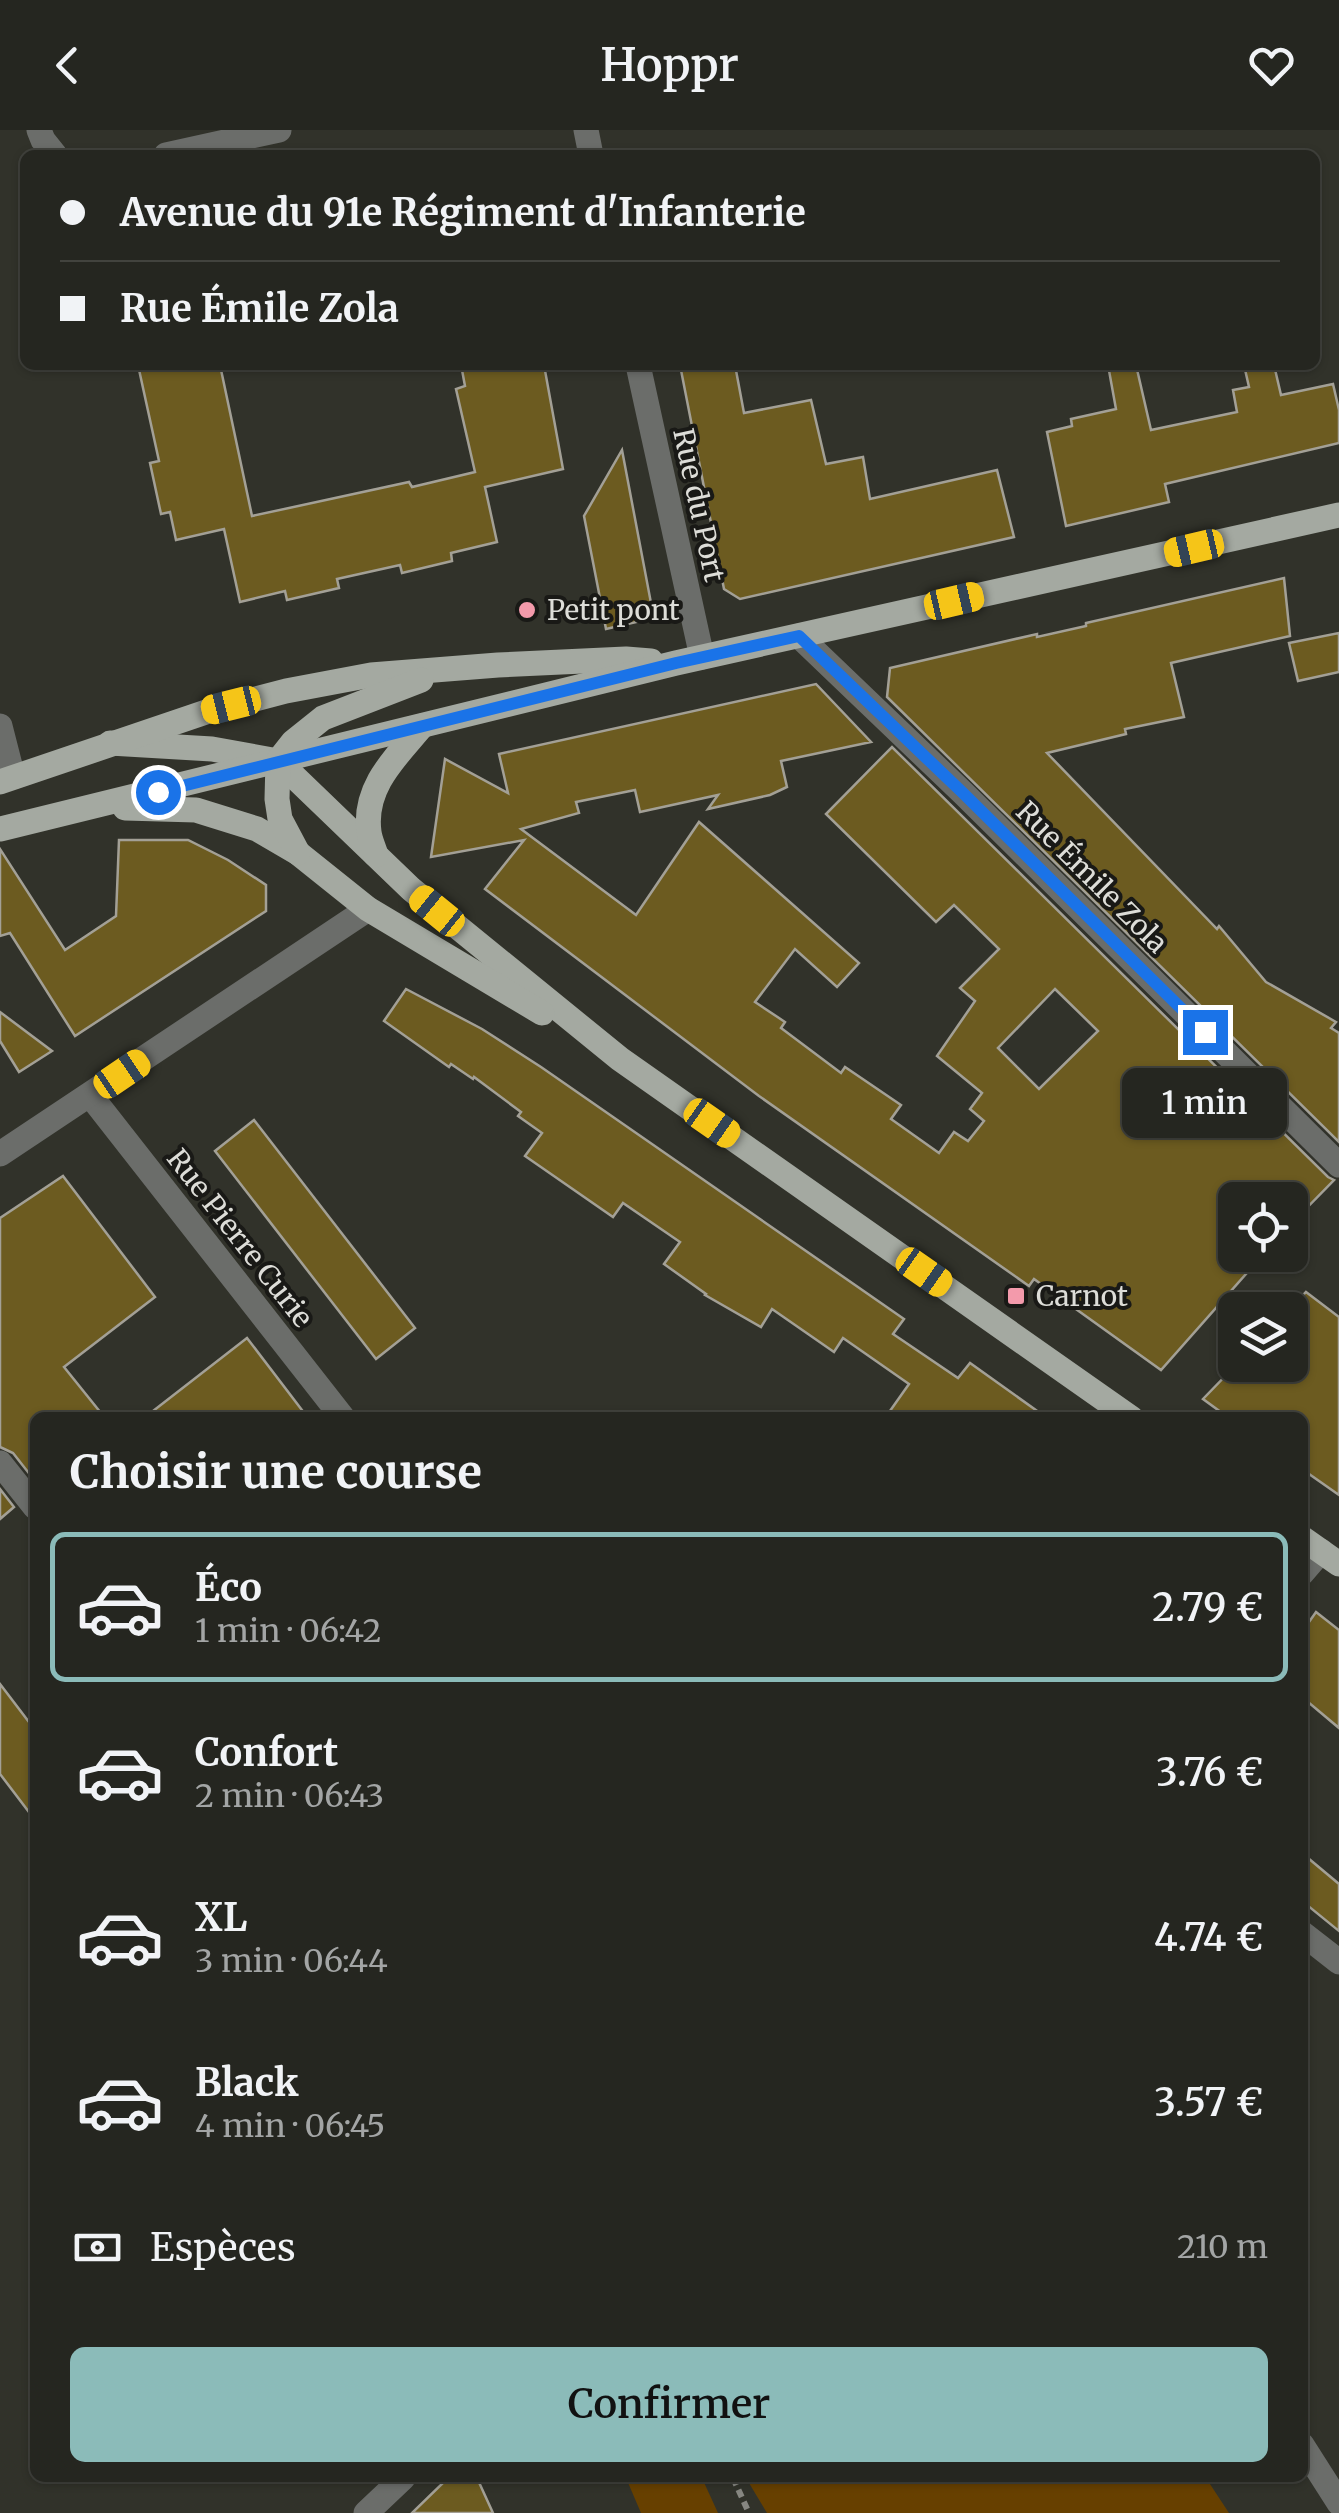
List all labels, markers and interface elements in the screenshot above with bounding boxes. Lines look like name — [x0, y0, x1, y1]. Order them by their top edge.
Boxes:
text: Hoppr — [600, 37, 739, 93]
icon: back — [40, 38, 95, 93]
icon: heart — [1244, 38, 1299, 93]
text: Avenue du 91e Régiment d'Infanterie — [120, 189, 806, 236]
text: Rue Émile Zola — [120, 285, 399, 332]
street label: Rue du Port — [665, 425, 733, 585]
car — [1161, 527, 1227, 569]
car — [921, 580, 987, 622]
place label: Petit pont — [547, 592, 680, 628]
marker: Petit pont — [516, 599, 538, 621]
car — [198, 683, 264, 727]
route start — [136, 770, 181, 815]
street label: Rue Émile Zola — [1008, 793, 1176, 961]
car — [404, 880, 470, 942]
route end — [1183, 1010, 1228, 1055]
car — [89, 1045, 155, 1103]
callout: 1 min — [1122, 1067, 1288, 1137]
text: 1 min — [1161, 1083, 1248, 1123]
car — [679, 1094, 745, 1152]
street label: Rue Pierre Curie — [159, 1141, 321, 1335]
map controls — [1218, 1182, 1308, 1382]
button: locate — [1218, 1182, 1308, 1272]
car — [891, 1243, 957, 1301]
place label: Carnot — [1036, 1278, 1128, 1314]
marker: Carnot — [1005, 1285, 1027, 1307]
button: layers — [1218, 1292, 1308, 1382]
text: Choisir une course — [70, 1444, 482, 1500]
icon: car — [75, 1562, 165, 1652]
text: Éco — [195, 1564, 262, 1611]
text: 2.79 € — [1152, 1584, 1263, 1631]
text: 1 min · 06:42 — [195, 1611, 381, 1651]
icon: car — [75, 1727, 165, 1817]
text: Confort — [195, 1729, 338, 1776]
text: 3.76 € — [1156, 1749, 1263, 1796]
text: 2 min · 06:43 — [195, 1776, 384, 1816]
icon: car — [75, 1892, 165, 1982]
text: XL — [195, 1894, 247, 1941]
text: 4.74 € — [1154, 1914, 1263, 1961]
text: 3 min · 06:44 — [195, 1941, 388, 1981]
icon: car — [75, 2057, 165, 2147]
text: Black — [195, 2059, 299, 2106]
text: 3.57 € — [1154, 2079, 1263, 2126]
text: 4 min · 06:45 — [195, 2106, 385, 2146]
icon: cash — [70, 2220, 125, 2275]
text: Espèces — [150, 2224, 296, 2271]
text: 210 m — [1177, 2227, 1268, 2267]
button: Confirmer — [70, 2347, 1268, 2462]

